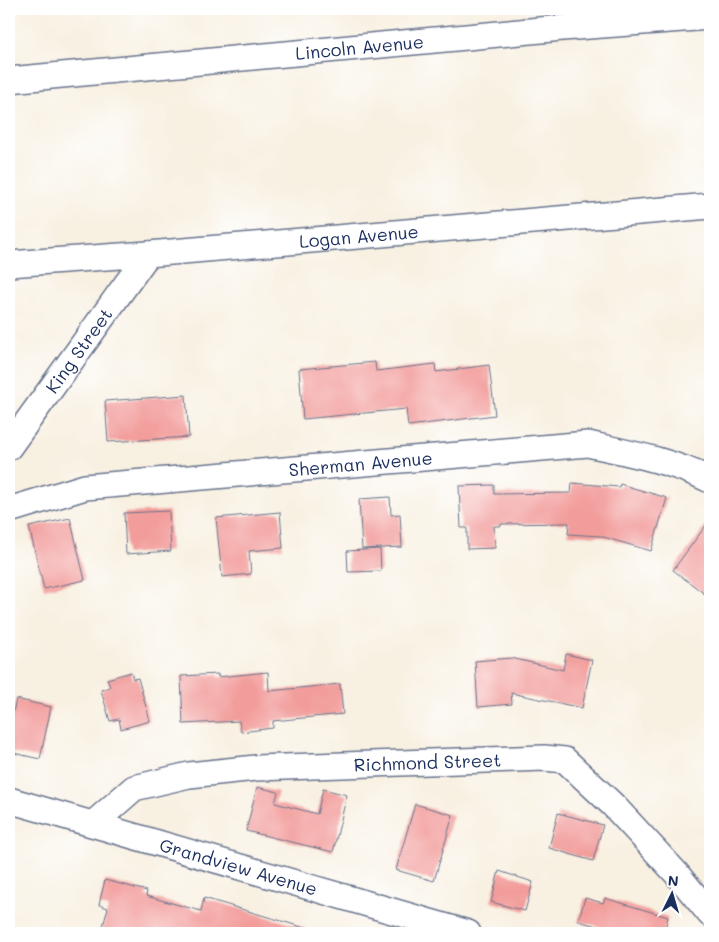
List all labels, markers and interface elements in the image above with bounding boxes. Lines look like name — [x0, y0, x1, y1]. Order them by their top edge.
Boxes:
street label: Lincoln Avenue — [294, 29, 425, 65]
street label: Logan Avenue — [298, 219, 420, 253]
street label: King Street — [40, 303, 118, 398]
street label: Sherman Avenue — [288, 445, 433, 482]
street label: Richmond Street — [353, 747, 502, 777]
street label: Grandview Avenue — [157, 832, 320, 901]
north arrow — [646, 870, 696, 920]
text: N — [667, 871, 679, 890]

